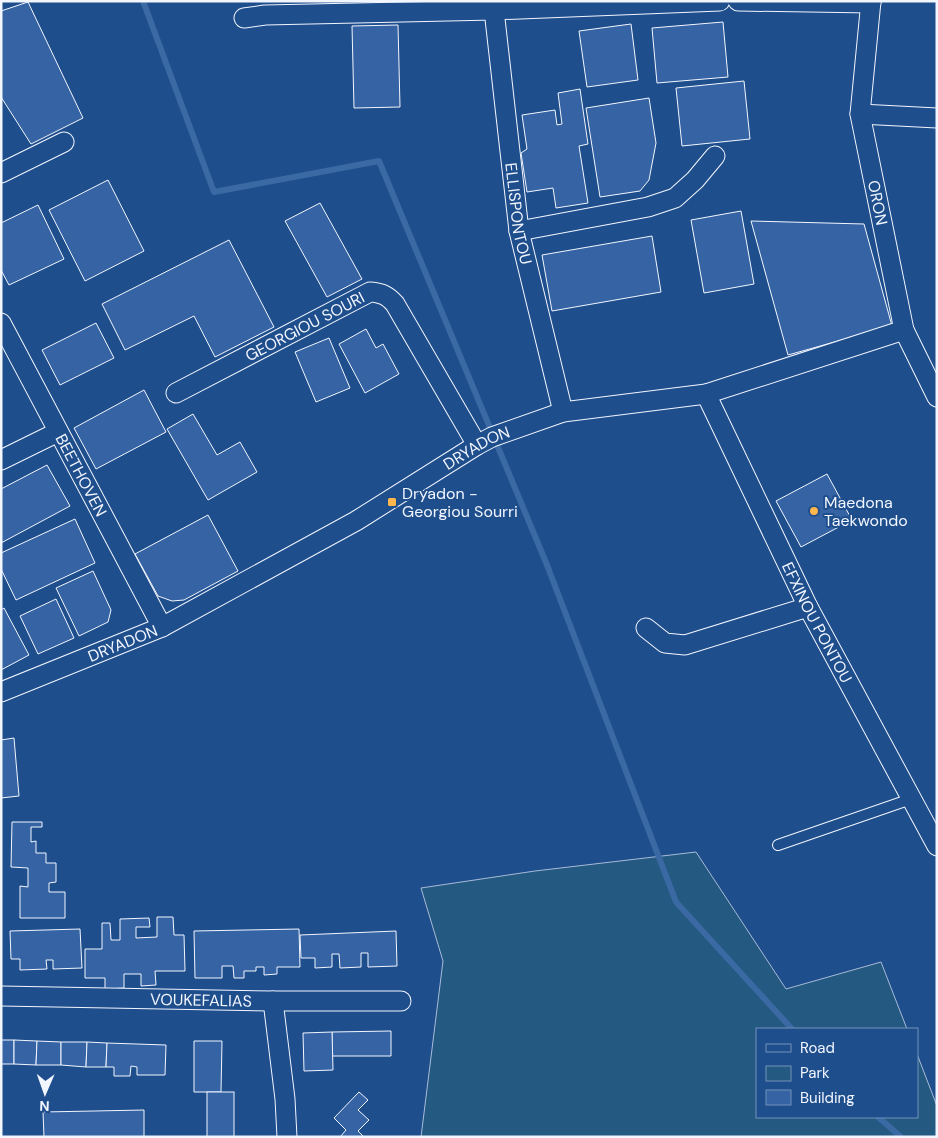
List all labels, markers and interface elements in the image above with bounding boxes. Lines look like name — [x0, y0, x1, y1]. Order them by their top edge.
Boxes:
street label: ELLISPONTOU — [501, 161, 537, 267]
street label: ORON — [863, 178, 893, 227]
street label: GEORGIOU SOURI — [241, 286, 368, 366]
street label: DRYADON — [439, 421, 513, 474]
street label: BEETHOVEN — [51, 430, 112, 520]
place label: Dryadon - Georgiou Sourri — [402, 483, 518, 522]
place label: Maedona Taekwondo — [824, 492, 908, 531]
marker: Dryadon - Georgiou Sourri — [386, 496, 398, 508]
marker: Maedona Taekwondo — [808, 505, 820, 517]
street label: EFXINOU PONTOU — [777, 558, 857, 686]
street label: DRYADON — [85, 620, 160, 666]
street label: VOUKEFALIAS — [150, 988, 252, 1011]
legend — [756, 1028, 918, 1118]
text: Road — [800, 1038, 835, 1058]
text: Park — [800, 1063, 830, 1083]
north arrow — [20, 1068, 70, 1118]
text: Building — [800, 1088, 855, 1108]
text: N — [39, 1097, 50, 1115]

